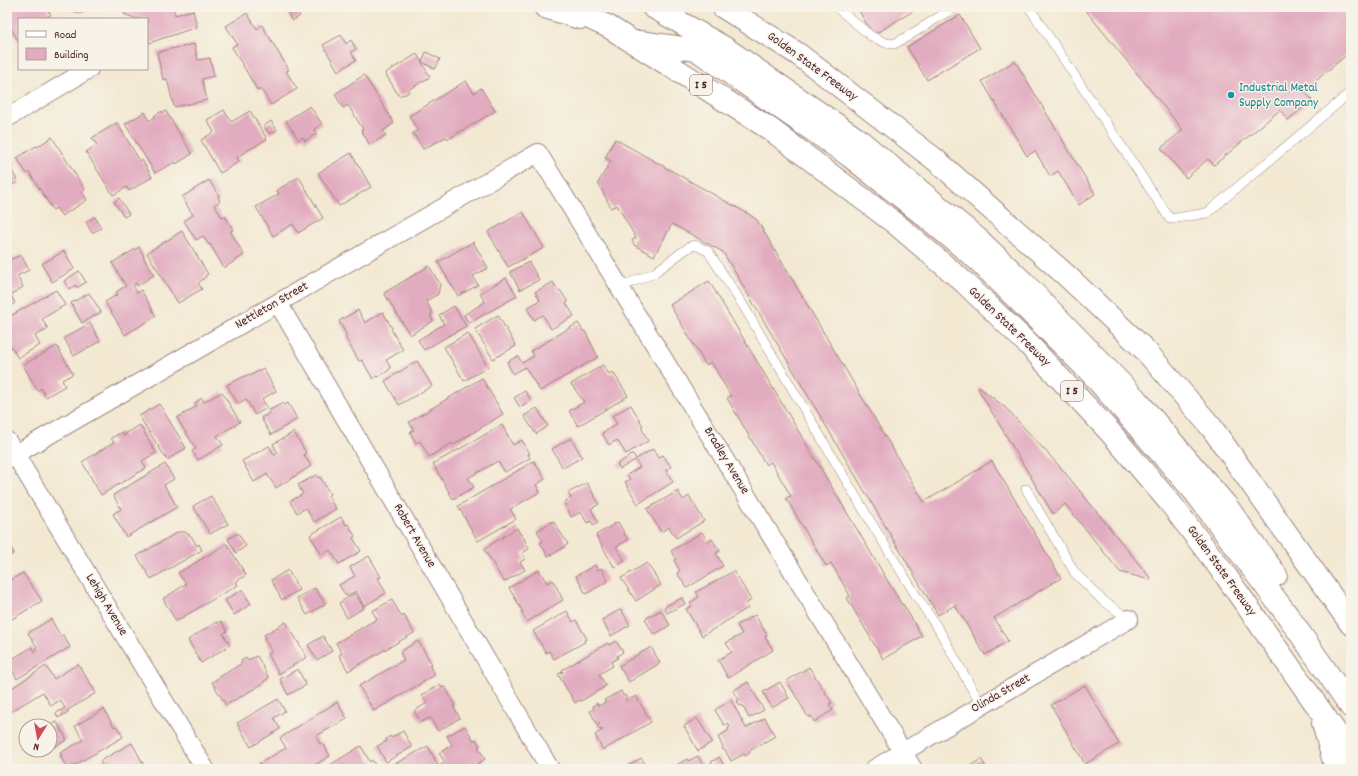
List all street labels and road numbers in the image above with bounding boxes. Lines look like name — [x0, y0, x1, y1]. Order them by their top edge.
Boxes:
street label: Golden State Freeway — [763, 28, 862, 107]
road number: I 5 — [690, 75, 712, 95]
street label: Nettleton Street — [232, 277, 312, 335]
street label: Golden State Freeway — [963, 283, 1055, 372]
road number: I 5 — [1061, 381, 1083, 401]
street label: Bradley Avenue — [698, 424, 754, 499]
street label: Robert Avenue — [388, 500, 440, 572]
street label: Golden State Freeway — [1182, 522, 1261, 621]
street label: Lehigh Avenue — [80, 570, 132, 640]
street label: Olinda Street — [968, 669, 1034, 719]

